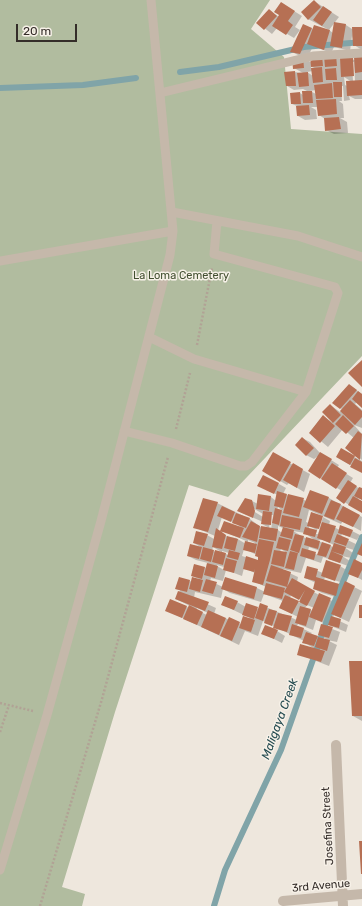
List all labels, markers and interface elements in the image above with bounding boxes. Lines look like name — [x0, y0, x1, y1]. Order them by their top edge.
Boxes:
scale bar — [18, 16, 79, 42]
text: 20 m — [23, 24, 51, 38]
park label: La Loma Cemetery — [133, 269, 229, 283]
water label: Maligaya Creek — [259, 676, 301, 762]
street label: Josefina Street — [319, 787, 337, 865]
street label: 3rd Avenue — [291, 877, 351, 895]

